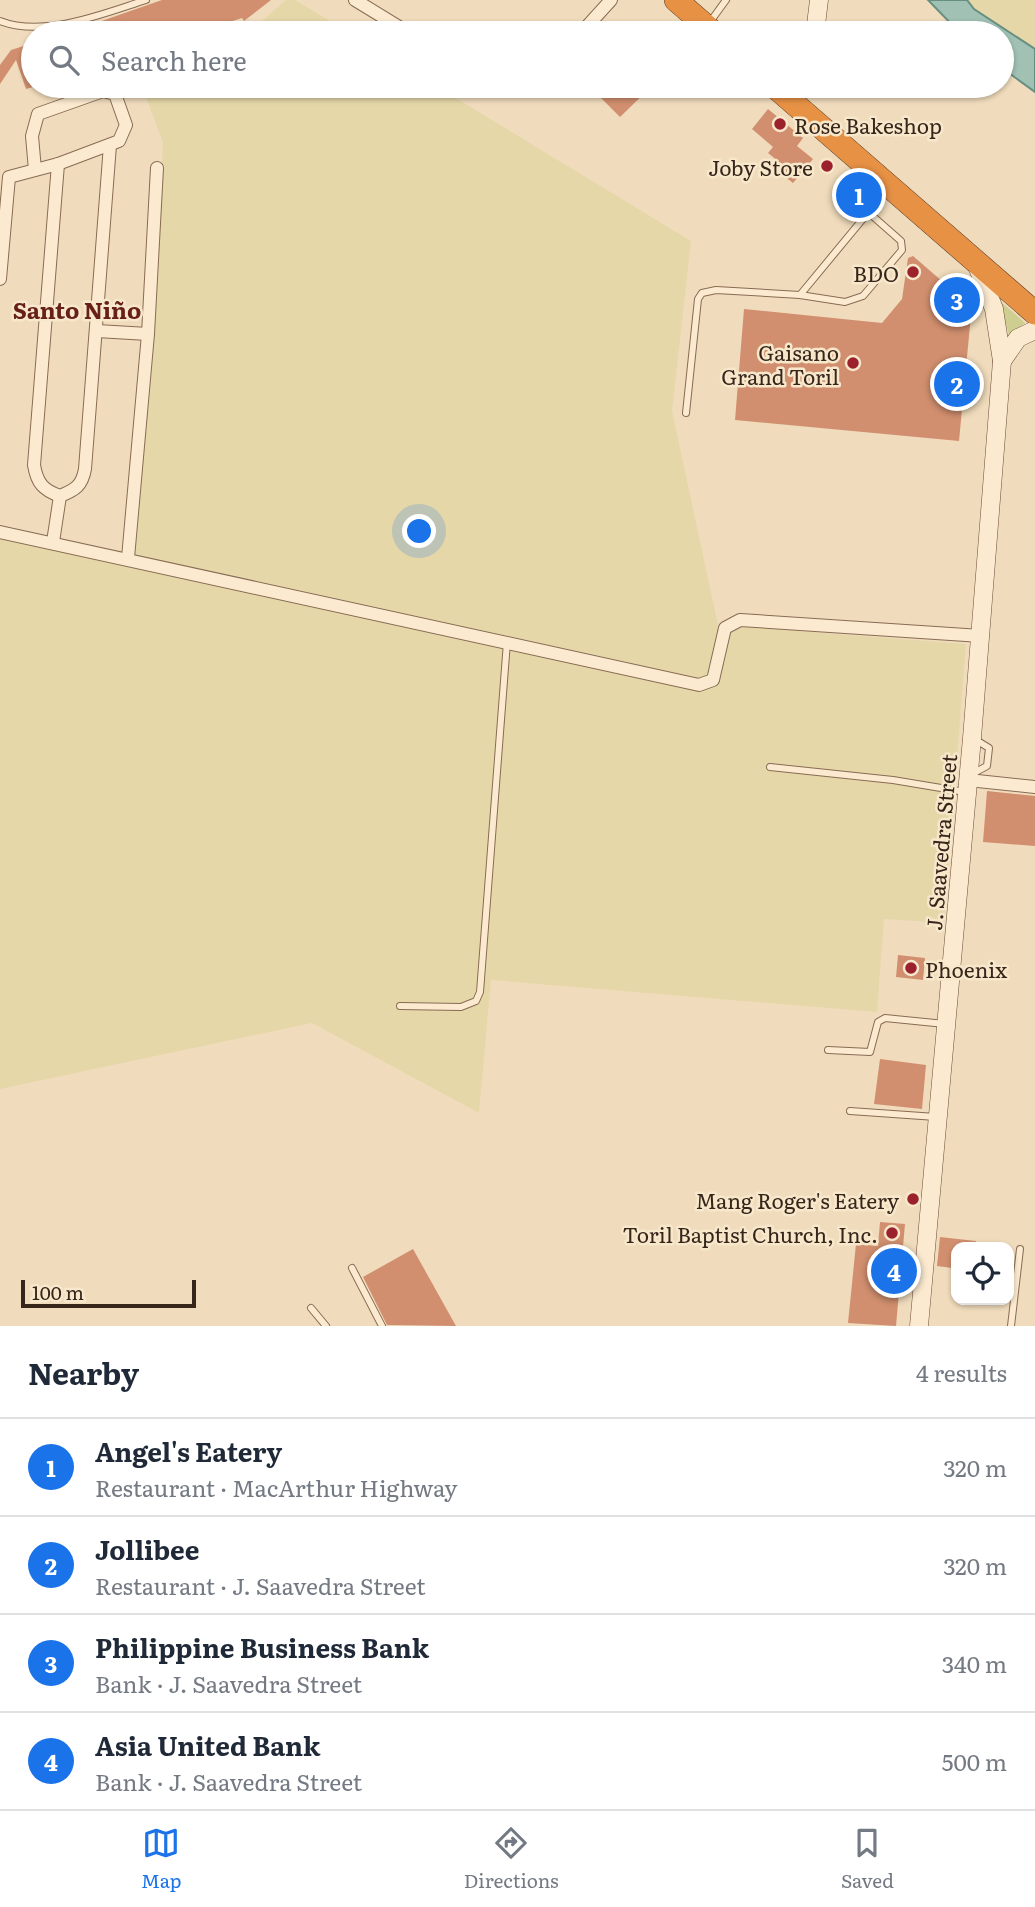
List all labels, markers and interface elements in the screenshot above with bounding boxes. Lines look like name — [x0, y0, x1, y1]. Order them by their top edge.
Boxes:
search box — [21, 21, 1014, 98]
text: Search here — [101, 40, 247, 79]
icon: search — [45, 41, 83, 79]
place label: Rose Bakeshop — [794, 109, 942, 140]
marker: Rose Bakeshop — [772, 116, 788, 132]
place label: Joby Store — [708, 151, 813, 182]
marker: Joby Store — [819, 158, 835, 174]
pin: 1 — [836, 169, 882, 221]
place label: BDO — [853, 257, 899, 288]
marker: BDO — [905, 264, 921, 280]
pin: 3 — [934, 274, 980, 326]
district label: Santo Niño — [13, 292, 141, 326]
place label: Gaisano Grand Toril — [721, 336, 839, 391]
marker: Gaisano Grand Toril — [845, 355, 861, 371]
pin: 2 — [934, 358, 980, 410]
your location — [402, 514, 436, 548]
street label: J. Saavedra Street — [917, 752, 963, 931]
place label: Phoenix — [925, 953, 1007, 984]
marker: Phoenix — [903, 960, 919, 976]
place label: Mang Roger's Eatery — [695, 1184, 900, 1215]
marker: Mang Roger's Eatery — [905, 1191, 921, 1207]
place label: Toril Baptist Church, Inc. — [623, 1218, 878, 1249]
marker: Toril Baptist Church, Inc. — [884, 1225, 900, 1241]
map controls — [951, 1242, 1014, 1305]
button: locate — [951, 1242, 1014, 1305]
pin: 4 — [871, 1245, 917, 1297]
scale bar — [21, 1277, 196, 1309]
text: 100 m — [32, 1278, 84, 1306]
text: Nearby — [28, 1350, 139, 1394]
text: 4 results — [916, 1355, 1007, 1389]
text: Angel's Eatery — [95, 1431, 282, 1470]
text: 1 — [46, 1450, 56, 1484]
text: 320 m — [943, 1450, 1007, 1484]
text: Restaurant · MacArthur Highway — [95, 1470, 457, 1504]
text: Jollibee — [95, 1529, 199, 1568]
text: 2 — [45, 1548, 57, 1582]
text: 320 m — [943, 1548, 1007, 1582]
text: Restaurant · J. Saavedra Street — [95, 1568, 426, 1602]
text: Philippine Business Bank — [95, 1627, 429, 1666]
text: 3 — [45, 1646, 57, 1680]
text: 340 m — [942, 1646, 1007, 1680]
text: Bank · J. Saavedra Street — [95, 1666, 362, 1700]
text: Asia United Bank — [95, 1725, 320, 1764]
text: 4 — [44, 1744, 58, 1778]
text: 500 m — [942, 1744, 1007, 1778]
text: Bank · J. Saavedra Street — [95, 1764, 362, 1798]
tab: Map — [141, 1824, 182, 1894]
tab: Directions — [464, 1824, 559, 1894]
tab: Saved — [841, 1824, 894, 1894]

